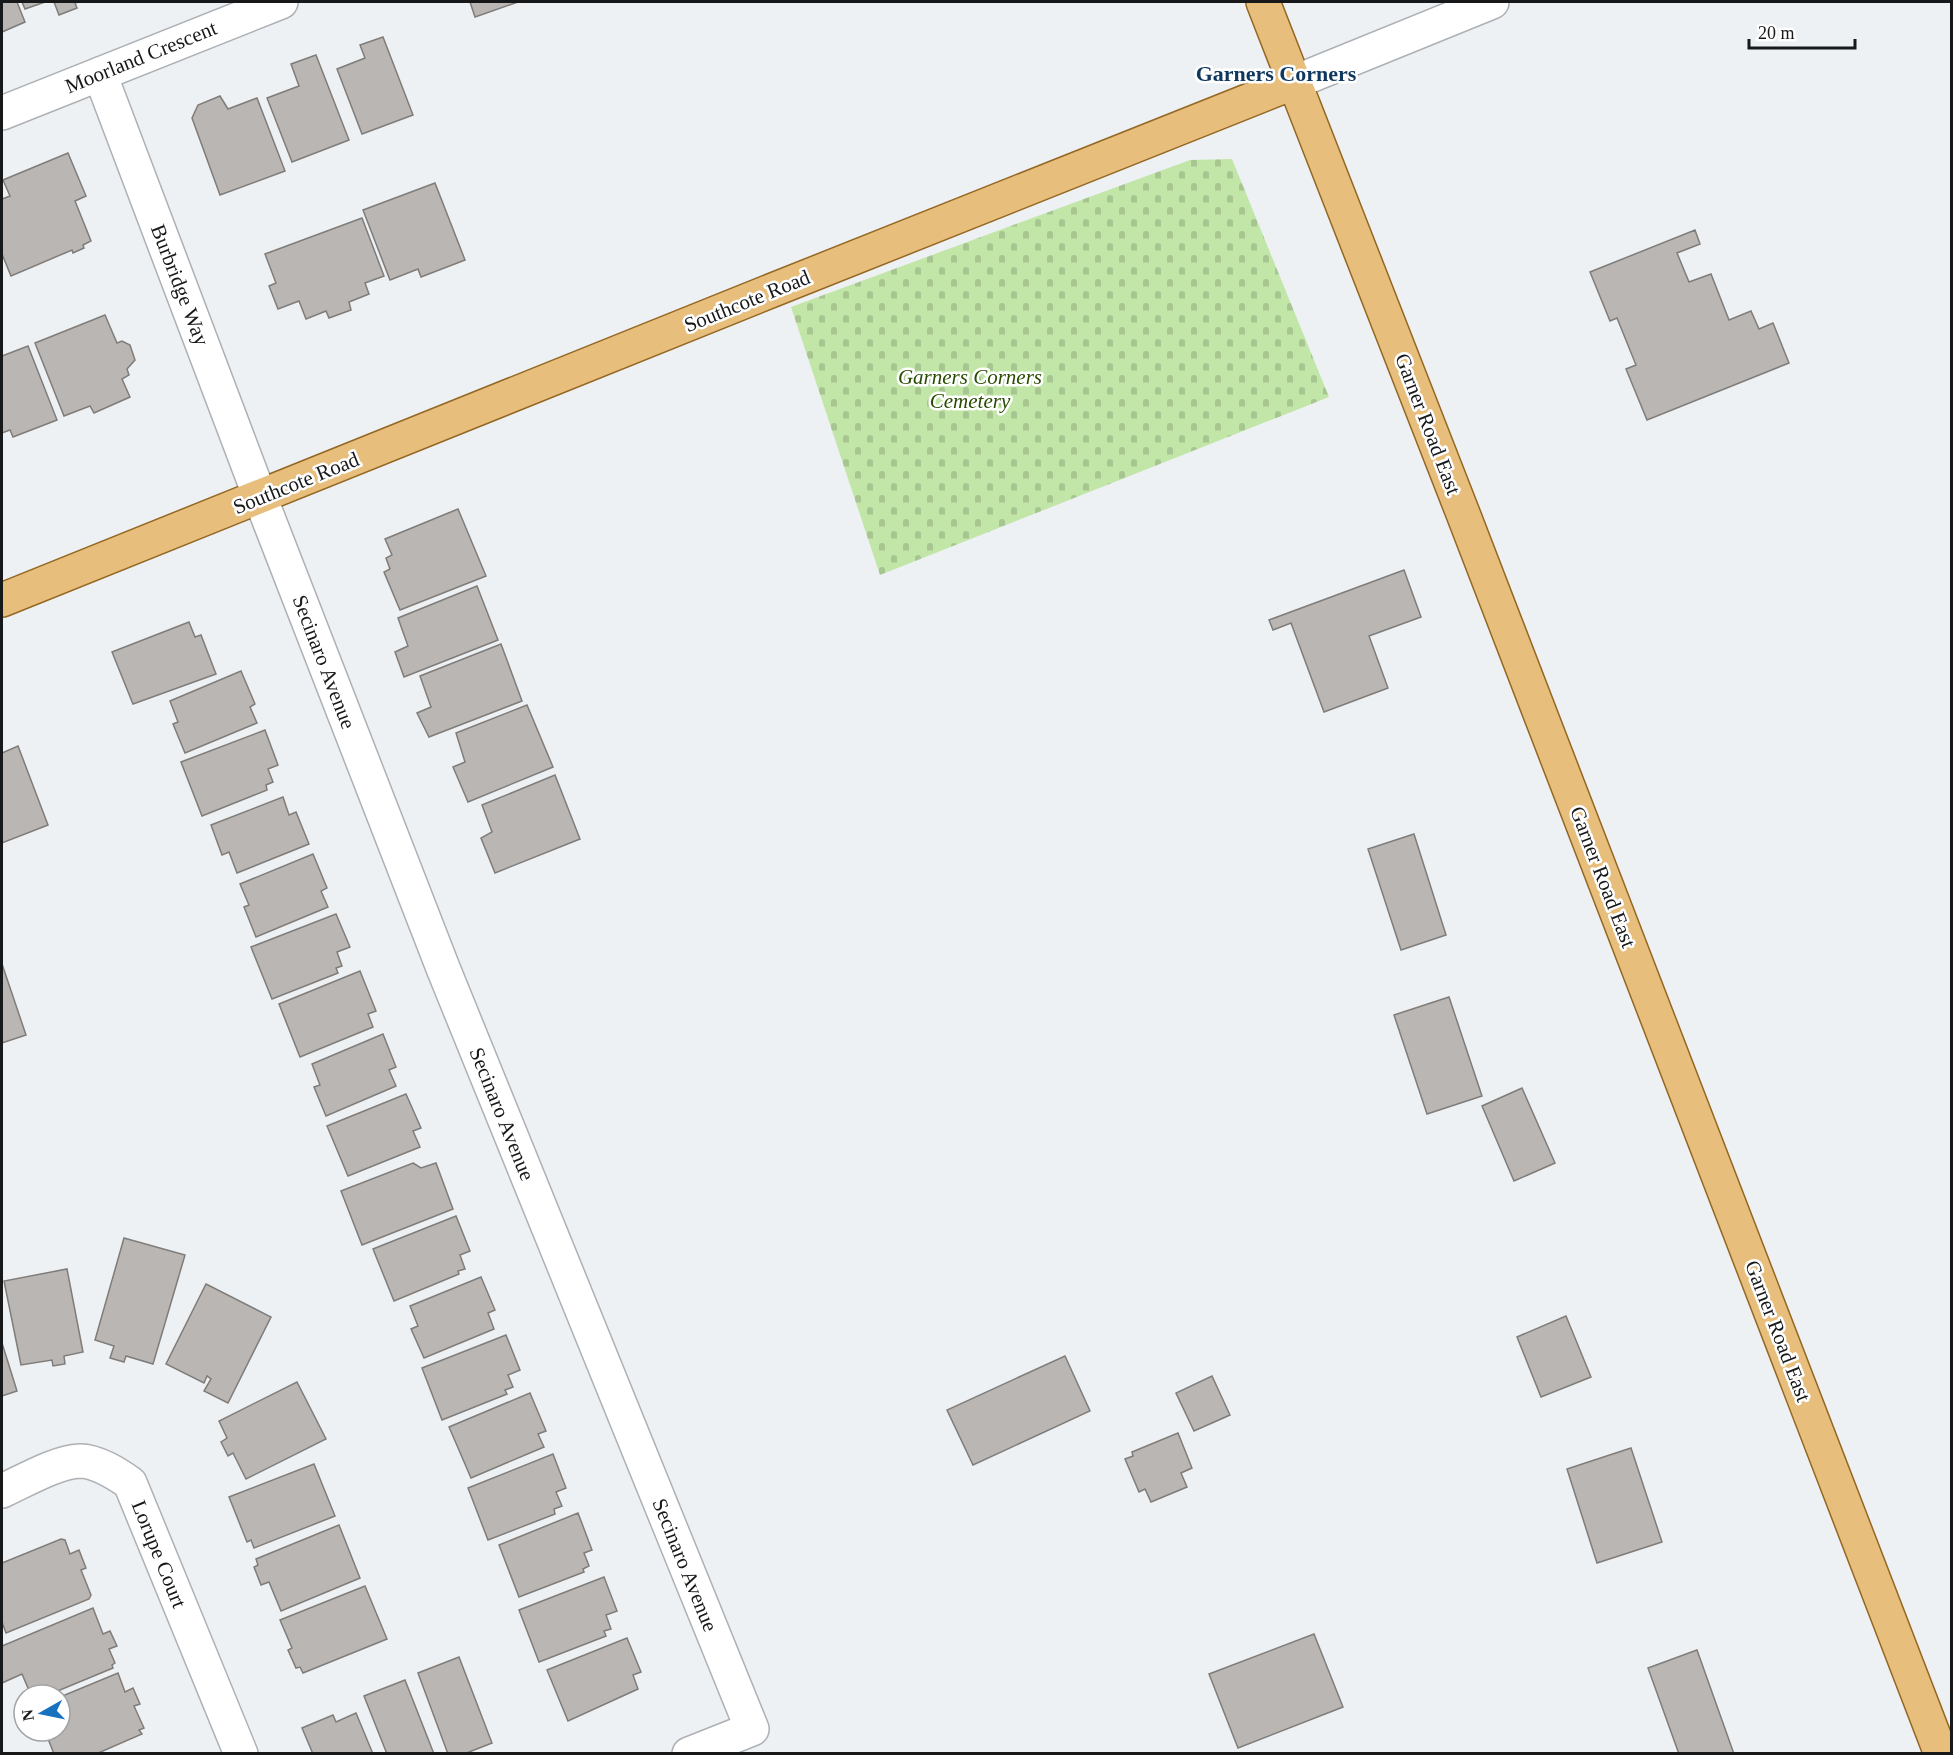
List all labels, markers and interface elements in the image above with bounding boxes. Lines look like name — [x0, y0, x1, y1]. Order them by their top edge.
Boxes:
scale bar — [1749, 12, 1856, 50]
street label: Moorland Crescent — [62, 16, 221, 98]
text: 20 m — [1758, 23, 1795, 43]
district label: Garners Corners — [1196, 61, 1357, 86]
street label: Burbridge Way — [146, 221, 214, 350]
street label: Southcote Road — [681, 265, 814, 337]
street label: Garner Road East — [1390, 350, 1466, 498]
park label: Garners Corners Cemetery — [898, 365, 1042, 413]
street label: Southcote Road — [230, 447, 363, 519]
street label: Secinaro Avenue — [287, 592, 361, 732]
street label: Garner Road East — [1565, 803, 1641, 951]
street label: Secinaro Avenue — [464, 1044, 540, 1184]
street label: Garner Road East — [1740, 1257, 1816, 1405]
street label: Secinaro Avenue — [647, 1495, 723, 1635]
street label: Lorupe Court — [127, 1497, 191, 1611]
north arrow — [12, 1683, 72, 1743]
text: N — [18, 1708, 37, 1722]

